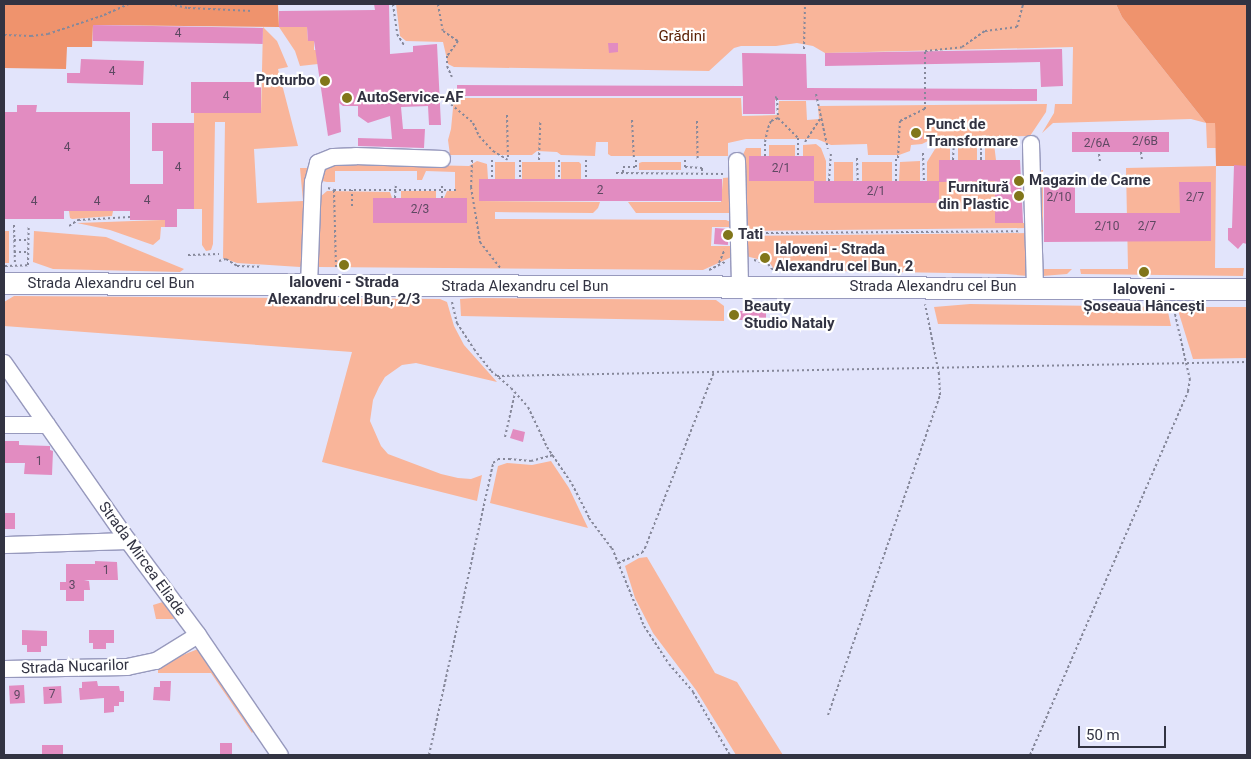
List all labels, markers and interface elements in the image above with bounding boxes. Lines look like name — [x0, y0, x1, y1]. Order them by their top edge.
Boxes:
house number: 4 — [175, 27, 181, 41]
park label: Grădini — [658, 28, 706, 46]
house number: 4 — [109, 65, 115, 79]
place label: Proturbo — [256, 72, 315, 90]
marker: Proturbo — [319, 75, 331, 87]
place label: AutoService-AF — [357, 89, 463, 107]
house number: 4 — [223, 90, 229, 104]
marker: AutoService-AF — [341, 92, 353, 104]
place label: Punct de Transformare — [926, 115, 1018, 150]
marker: Punct de Transformare — [910, 127, 922, 139]
house number: 2/6B — [1132, 135, 1158, 149]
house number: 2/6A — [1084, 137, 1110, 151]
house number: 4 — [64, 141, 70, 155]
house number: 4 — [175, 161, 181, 175]
house number: 2/1 — [772, 162, 790, 176]
place label: Magazin de Carne — [1029, 172, 1151, 190]
marker: Magazin de Carne — [1013, 175, 1025, 187]
place label: Furnitură din Plastic — [938, 178, 1009, 213]
house number: 2 — [597, 184, 603, 198]
house number: 2/1 — [867, 185, 885, 199]
marker: Furnitură din Plastic — [1013, 190, 1025, 202]
house number: 2/10 — [1046, 191, 1072, 205]
house number: 2/7 — [1186, 191, 1204, 205]
house number: 4 — [144, 194, 150, 208]
house number: 4 — [31, 195, 37, 209]
house number: 4 — [94, 195, 100, 209]
house number: 2/3 — [411, 203, 429, 217]
house number: 2/10 — [1094, 220, 1120, 234]
house number: 2/7 — [1138, 220, 1156, 234]
place label: Tati — [738, 226, 763, 244]
marker: Tati — [722, 229, 734, 241]
place label: Ialoveni - Strada Alexandru cel Bun, 2 — [775, 240, 913, 275]
marker: Ialoveni - Strada Alexandru cel Bun, 2 — [759, 252, 771, 264]
marker: Ialoveni - Strada Alexandru cel Bun, 2/3 — [338, 259, 350, 271]
marker: Ialoveni - Șoseaua Hâncești — [1138, 266, 1150, 278]
place label: Ialoveni - Strada Alexandru cel Bun, 2/3 — [268, 273, 420, 308]
street label: Strada Alexandru cel Bun — [28, 275, 194, 293]
street label: Strada Alexandru cel Bun — [442, 278, 608, 296]
street label: Strada Alexandru cel Bun — [850, 278, 1016, 296]
place label: Ialoveni - Șoseaua Hâncești — [1083, 280, 1205, 315]
place label: Beauty Studio Nataly — [744, 297, 835, 332]
marker: Beauty Studio Nataly — [728, 309, 740, 321]
house number: 1 — [36, 455, 42, 469]
street label: Strada Mircea Eliade — [94, 498, 190, 620]
house number: 1 — [103, 564, 109, 578]
house number: 3 — [69, 579, 75, 593]
street label: Strada Nucarilor — [21, 656, 129, 678]
house number: 7 — [49, 688, 55, 702]
house number: 9 — [14, 689, 20, 703]
scale bar — [1081, 716, 1168, 748]
text: 50 m — [1086, 726, 1120, 744]

